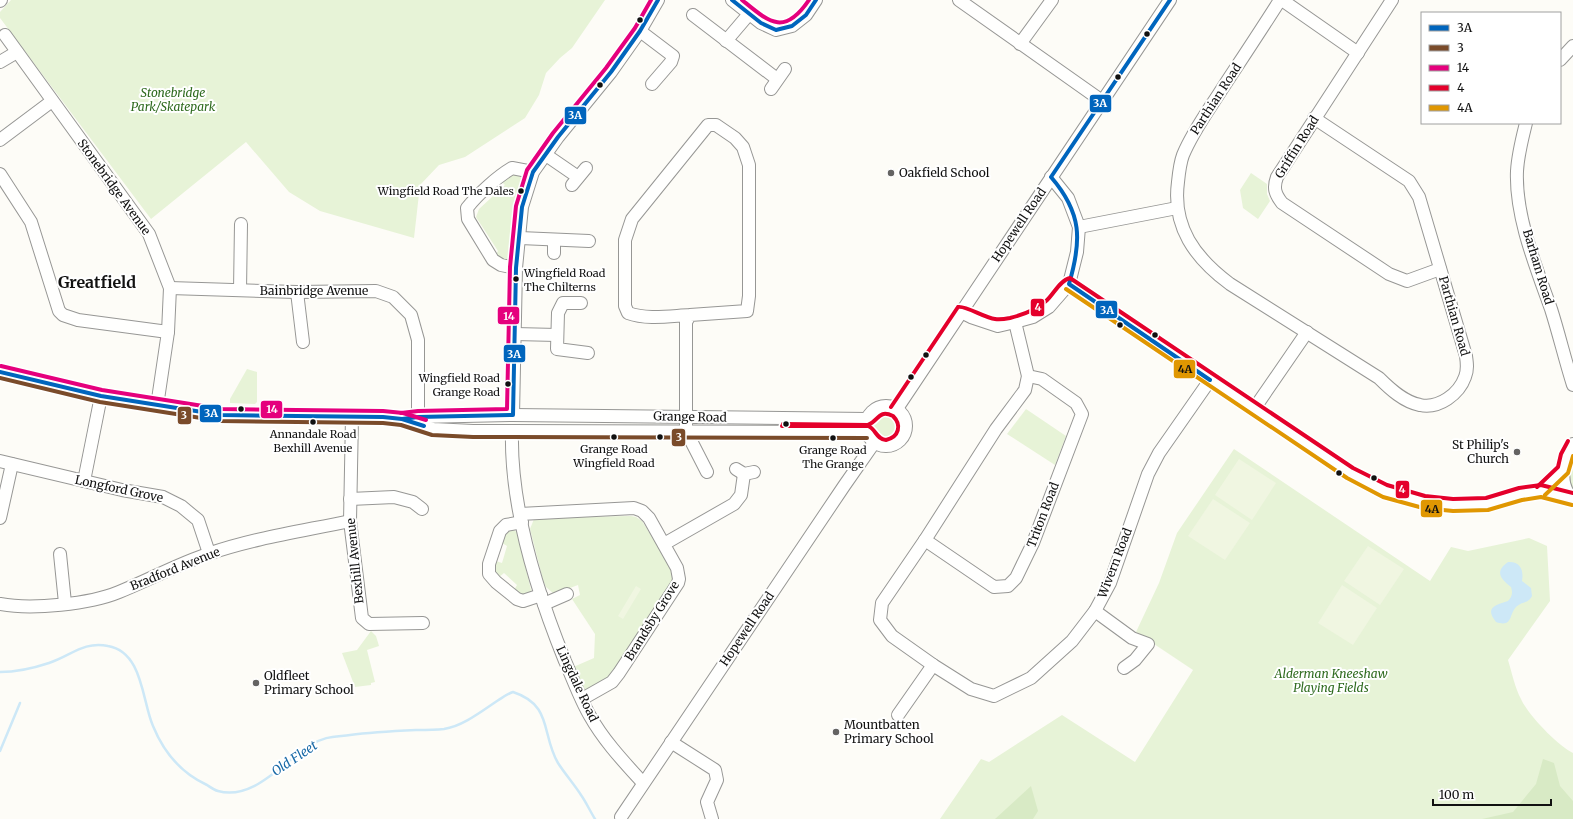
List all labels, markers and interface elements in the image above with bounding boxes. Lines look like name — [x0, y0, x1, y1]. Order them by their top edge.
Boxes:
legend — [1421, 12, 1561, 124]
unlabelled marker — [635, 15, 645, 25]
text: 3A — [1457, 20, 1473, 35]
unlabelled marker — [1142, 29, 1152, 39]
text: 3 — [1457, 40, 1464, 55]
street label: Parthian Road — [1187, 60, 1244, 137]
text: 14 — [1457, 60, 1470, 75]
unlabelled marker — [1113, 72, 1123, 82]
unlabelled marker — [595, 80, 605, 90]
text: 4 — [1457, 80, 1465, 95]
park label: Stonebridge Park/Skatepark — [131, 85, 216, 114]
line badge: 3A — [1089, 94, 1112, 113]
text: 3A — [1093, 96, 1107, 110]
text: 4A — [1457, 100, 1473, 115]
line badge: 3A — [564, 106, 587, 125]
text: 3A — [568, 108, 582, 122]
street label: Griffin Road — [1271, 113, 1322, 181]
street label: Stonebridge Avenue — [75, 136, 154, 237]
place label: Oakfield School — [899, 165, 990, 180]
marker: Oakfield School — [886, 168, 896, 178]
place label: Wingfield Road The Dales — [377, 184, 514, 198]
street label: Hopewell Road — [988, 185, 1049, 265]
marker: Wingfield Road The Dales — [516, 186, 526, 196]
street label: Barham Road — [1520, 227, 1557, 306]
place label: Wingfield Road The Chilterns — [523, 266, 606, 294]
district label: Greatfield — [58, 272, 136, 292]
marker: Wingfield Road The Chilterns — [511, 274, 521, 284]
street label: Parthian Road — [1436, 274, 1473, 357]
street label: Bainbridge Avenue — [260, 283, 368, 298]
line badge: 4 — [1030, 298, 1045, 317]
text: 4 — [1035, 300, 1042, 314]
line badge: 3A — [1095, 300, 1118, 319]
text: 3A — [1100, 303, 1114, 317]
line badge: 14 — [497, 306, 520, 325]
text: 14 — [503, 309, 515, 323]
unlabelled marker — [1115, 320, 1125, 330]
unlabelled marker — [1150, 330, 1160, 340]
line badge: 3A — [503, 344, 526, 363]
text: 3A — [507, 347, 521, 361]
unlabelled marker — [921, 350, 931, 360]
line badge: 4A — [1173, 359, 1196, 379]
text: 4A — [1178, 362, 1193, 376]
place label: Wingfield Road Grange Road — [418, 371, 500, 399]
unlabelled marker — [906, 372, 916, 382]
marker: Wingfield Road Grange Road — [503, 379, 513, 389]
line badge: 14 — [260, 400, 283, 419]
text: 14 — [266, 402, 278, 416]
line badge: 3A — [199, 404, 222, 423]
unlabelled marker — [236, 404, 246, 414]
line badge: 3 — [177, 406, 192, 425]
text: 3A — [204, 406, 218, 420]
text: 3 — [181, 408, 187, 422]
street label: Grange Road — [653, 408, 727, 425]
marker: Annandale Road Bexhill Avenue — [308, 417, 318, 427]
unlabelled marker — [781, 419, 791, 429]
place label: Annandale Road Bexhill Avenue — [269, 427, 357, 455]
line badge: 3 — [671, 428, 686, 447]
text: 3 — [676, 430, 682, 444]
marker: Grange Road Wingfield Road — [609, 432, 619, 442]
unlabelled marker — [655, 432, 665, 442]
marker: Grange Road The Grange — [828, 433, 838, 443]
place label: St Philip's Church — [1452, 437, 1509, 466]
place label: Grange Road Wingfield Road — [572, 442, 655, 470]
place label: Grange Road The Grange — [799, 443, 867, 471]
marker: St Philip's Church — [1512, 447, 1522, 457]
unlabelled marker — [1334, 468, 1344, 478]
street label: Longford Grove — [74, 472, 165, 505]
unlabelled marker — [1369, 473, 1379, 483]
street label: Triton Road — [1023, 480, 1062, 550]
line badge: 4 — [1395, 480, 1410, 499]
text: 4 — [1399, 482, 1406, 496]
line badge: 4A — [1420, 499, 1443, 518]
text: 4A — [1425, 502, 1440, 516]
street label: Bexhill Avenue — [343, 518, 366, 605]
street label: Wivern Road — [1094, 526, 1135, 601]
street label: Bradford Avenue — [128, 544, 222, 593]
street label: Brandsby Grove — [621, 578, 682, 663]
street label: Hopewell Road — [716, 589, 777, 669]
street label: Lingdale Road — [553, 643, 602, 724]
park label: Alderman Kneeshaw Playing Fields — [1274, 666, 1388, 695]
place label: Oldfleet Primary School — [264, 668, 354, 697]
marker: Oldfleet Primary School — [251, 678, 261, 688]
place label: Mountbatten Primary School — [844, 717, 934, 746]
marker: Mountbatten Primary School — [831, 727, 841, 737]
water label: Old Fleet — [268, 737, 321, 780]
scale bar — [1433, 781, 1551, 807]
text: 100 m — [1439, 787, 1474, 802]

